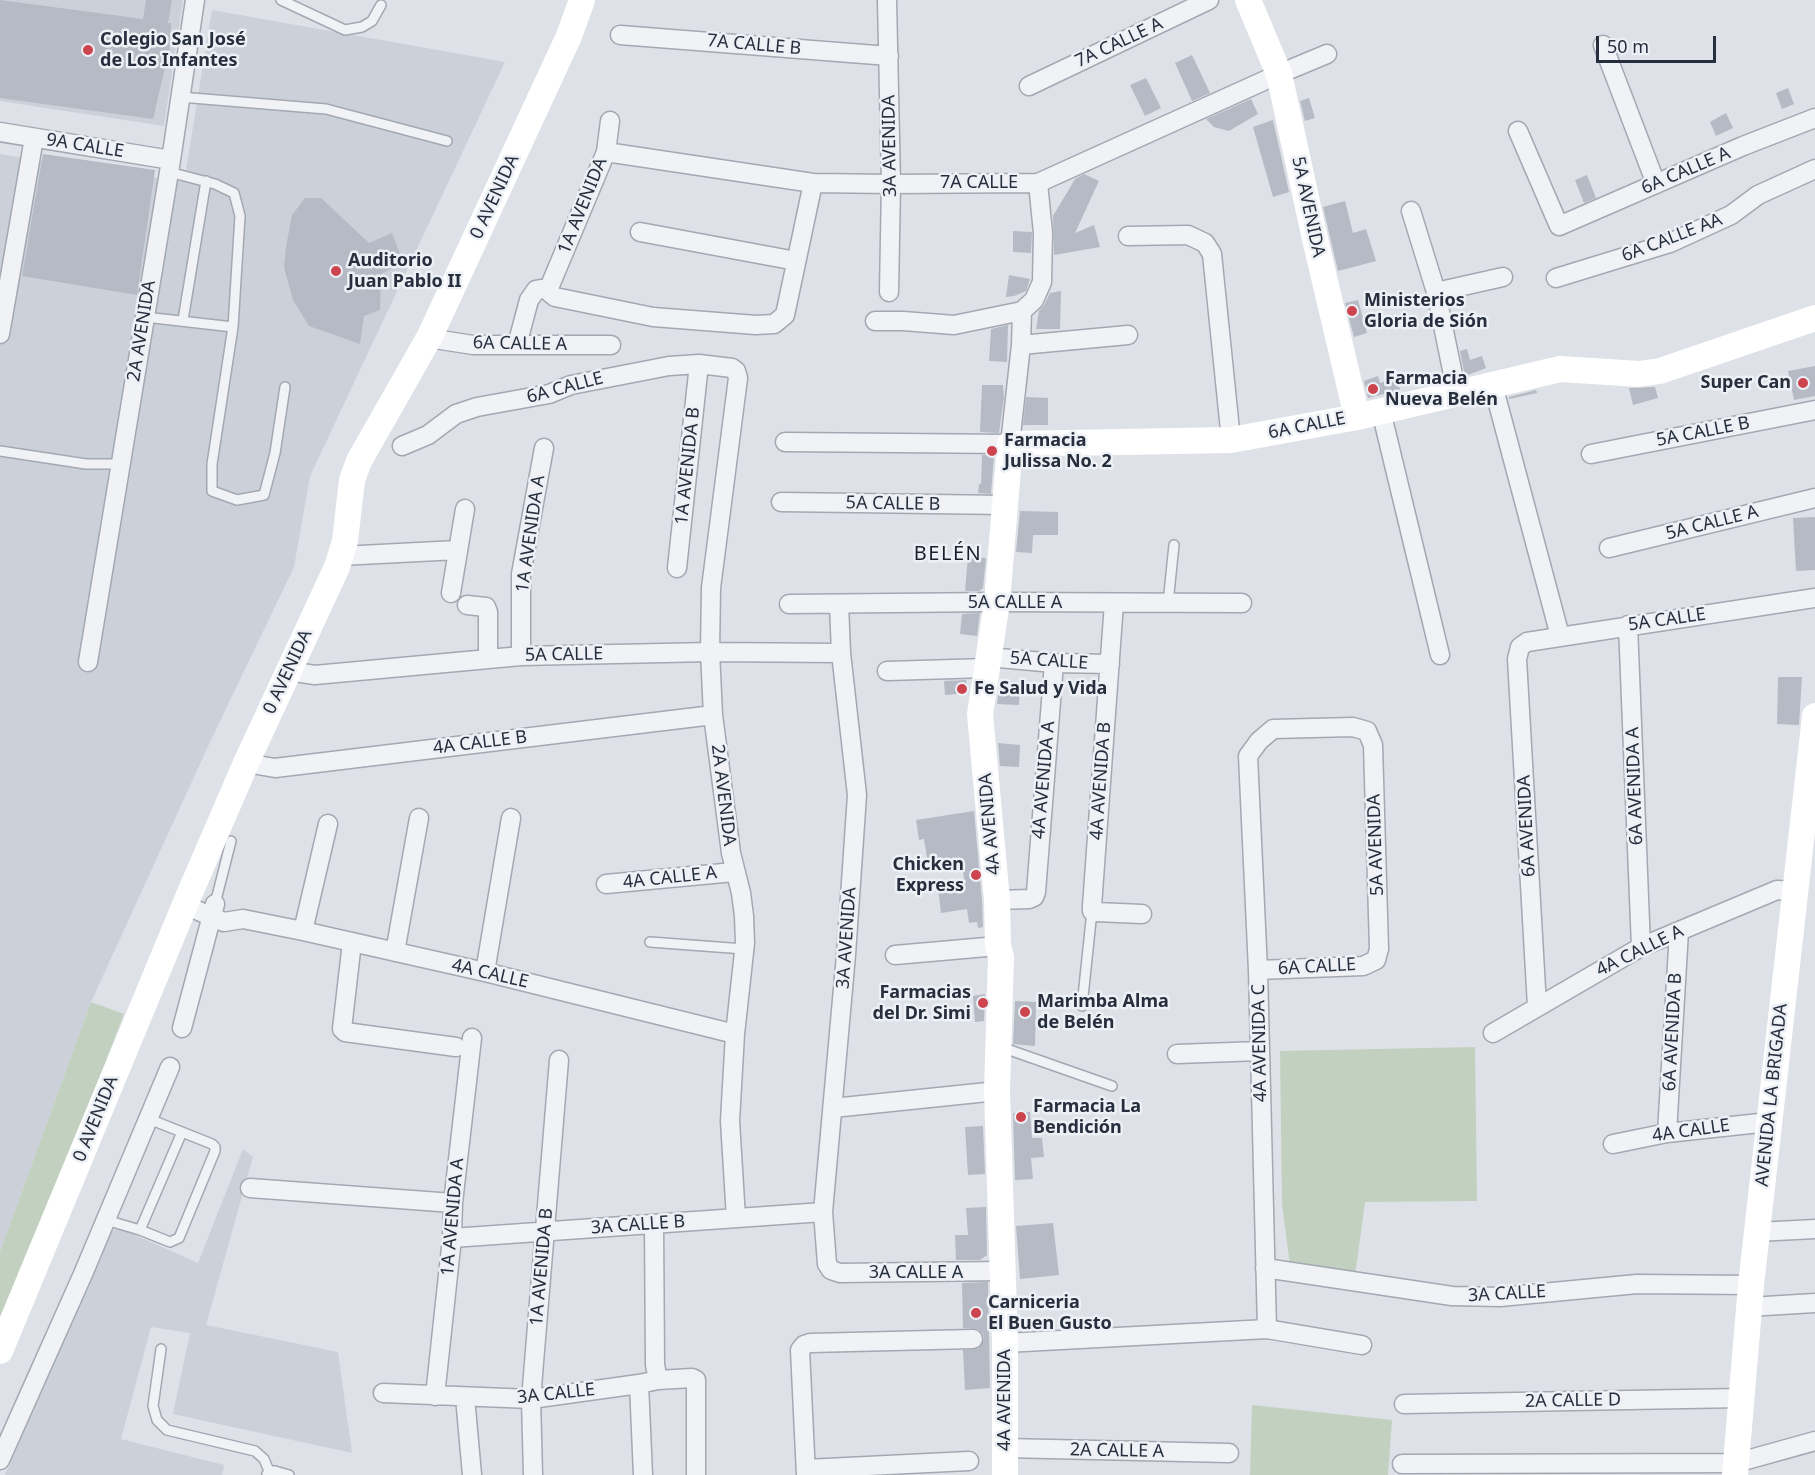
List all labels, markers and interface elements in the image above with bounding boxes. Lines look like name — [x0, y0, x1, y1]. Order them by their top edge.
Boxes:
street label: 7A CALLE A — [1072, 13, 1166, 73]
scale bar — [1599, 24, 1719, 62]
place label: Colegio San José de Los Infantes — [100, 29, 246, 72]
street label: 7A CALLE B — [706, 30, 802, 60]
text: 50 m — [1607, 34, 1649, 58]
marker: Colegio San José de Los Infantes — [81, 43, 95, 57]
street label: 3A AVENIDA — [878, 95, 902, 197]
street label: 9A CALLE — [45, 129, 125, 163]
street label: 6A CALLE A — [1638, 143, 1734, 199]
street label: 0 AVENIDA — [466, 151, 524, 243]
street label: 1A AVENIDA — [554, 155, 612, 257]
street label: 5A AVENIDA — [1287, 155, 1329, 259]
street label: 7A CALLE — [940, 172, 1018, 194]
street label: 6A CALLE AA — [1619, 209, 1725, 267]
place label: Auditorio Juan Pablo II — [348, 250, 461, 292]
marker: Auditorio Juan Pablo II — [329, 264, 343, 278]
street label: 2A AVENIDA — [123, 279, 161, 383]
place label: Ministerios Gloria de Sión — [1364, 290, 1488, 332]
marker: Ministerios Gloria de Sión — [1345, 304, 1359, 318]
street label: 6A CALLE A — [473, 332, 567, 356]
street label: 6A CALLE — [524, 367, 606, 409]
place label: Farmacia Nueva Belén — [1385, 368, 1498, 410]
place label: Super Can — [1700, 372, 1791, 394]
marker: Super Can — [1796, 376, 1810, 390]
marker: Farmacia Nueva Belén — [1366, 382, 1380, 396]
street label: 1A AVENIDA B — [671, 406, 705, 526]
street label: 6A CALLE — [1267, 408, 1347, 444]
street label: 5A CALLE B — [1655, 412, 1751, 452]
place label: Farmacia Julissa No. 2 — [1004, 430, 1112, 472]
marker: Farmacia Julissa No. 2 — [985, 444, 999, 458]
street label: 1A AVENIDA A — [512, 474, 550, 594]
street label: 5A CALLE B — [846, 492, 940, 516]
street label: 5A CALLE A — [1664, 501, 1760, 545]
district label: BELÉN — [914, 542, 982, 566]
street label: 5A CALLE A — [968, 592, 1062, 614]
street label: 5A CALLE — [1627, 604, 1707, 636]
street label: 0 AVENIDA — [259, 626, 317, 718]
street label: 5A CALLE — [525, 644, 603, 666]
street label: 5A CALLE — [1009, 647, 1089, 675]
place label: Fe Salud y Vida — [974, 678, 1107, 700]
marker: Fe Salud y Vida — [955, 682, 969, 696]
street label: 4A AVENIDA A — [1028, 720, 1060, 840]
street label: 4A AVENIDA B — [1086, 721, 1116, 841]
street label: 4A CALLE B — [432, 727, 528, 759]
street label: 6A AVENIDA A — [1622, 727, 1648, 845]
street label: 2A AVENIDA — [706, 743, 740, 847]
street label: 4A AVENIDA — [975, 772, 1005, 876]
street label: 6A AVENIDA — [1514, 774, 1540, 878]
street label: 5A AVENIDA — [1363, 794, 1389, 896]
place label: Chicken Express — [892, 854, 964, 896]
street label: 4A CALLE A — [622, 862, 718, 894]
marker: Chicken Express — [969, 868, 983, 882]
street label: 3A AVENIDA — [833, 886, 861, 990]
street label: 4A CALLE A — [1593, 921, 1687, 981]
street label: 6A CALLE — [1277, 954, 1357, 980]
street label: 4A CALLE — [449, 955, 531, 993]
street label: 6A AVENIDA B — [1659, 972, 1687, 1092]
place label: Farmacias del Dr. Simi — [873, 982, 971, 1024]
street label: 4A AVENIDA C — [1248, 984, 1272, 1102]
place label: Marimba Alma de Belén — [1037, 991, 1169, 1034]
marker: Farmacias del Dr. Simi — [976, 996, 990, 1010]
street label: AVENIDA LA BRIGADA — [1752, 1002, 1792, 1188]
marker: Marimba Alma de Belén — [1018, 1005, 1032, 1019]
street label: 0 AVENIDA — [69, 1073, 123, 1165]
place label: Farmacia La Bendición — [1033, 1096, 1141, 1138]
marker: Farmacia La Bendición — [1014, 1110, 1028, 1124]
street label: 4A CALLE — [1651, 1115, 1731, 1147]
street label: 1A AVENIDA A — [437, 1157, 469, 1277]
street label: 1A AVENIDA B — [526, 1207, 558, 1327]
street label: 3A CALLE B — [590, 1211, 686, 1239]
street label: 3A CALLE A — [869, 1262, 963, 1284]
street label: 3A CALLE — [1467, 1281, 1547, 1307]
place label: Carniceria El Buen Gusto — [988, 1292, 1112, 1334]
marker: Carniceria El Buen Gusto — [969, 1306, 983, 1320]
street label: 4A AVENIDA — [994, 1349, 1016, 1451]
street label: 3A CALLE — [516, 1379, 596, 1409]
street label: 2A CALLE D — [1525, 1389, 1621, 1413]
street label: 2A CALLE A — [1070, 1439, 1164, 1463]

